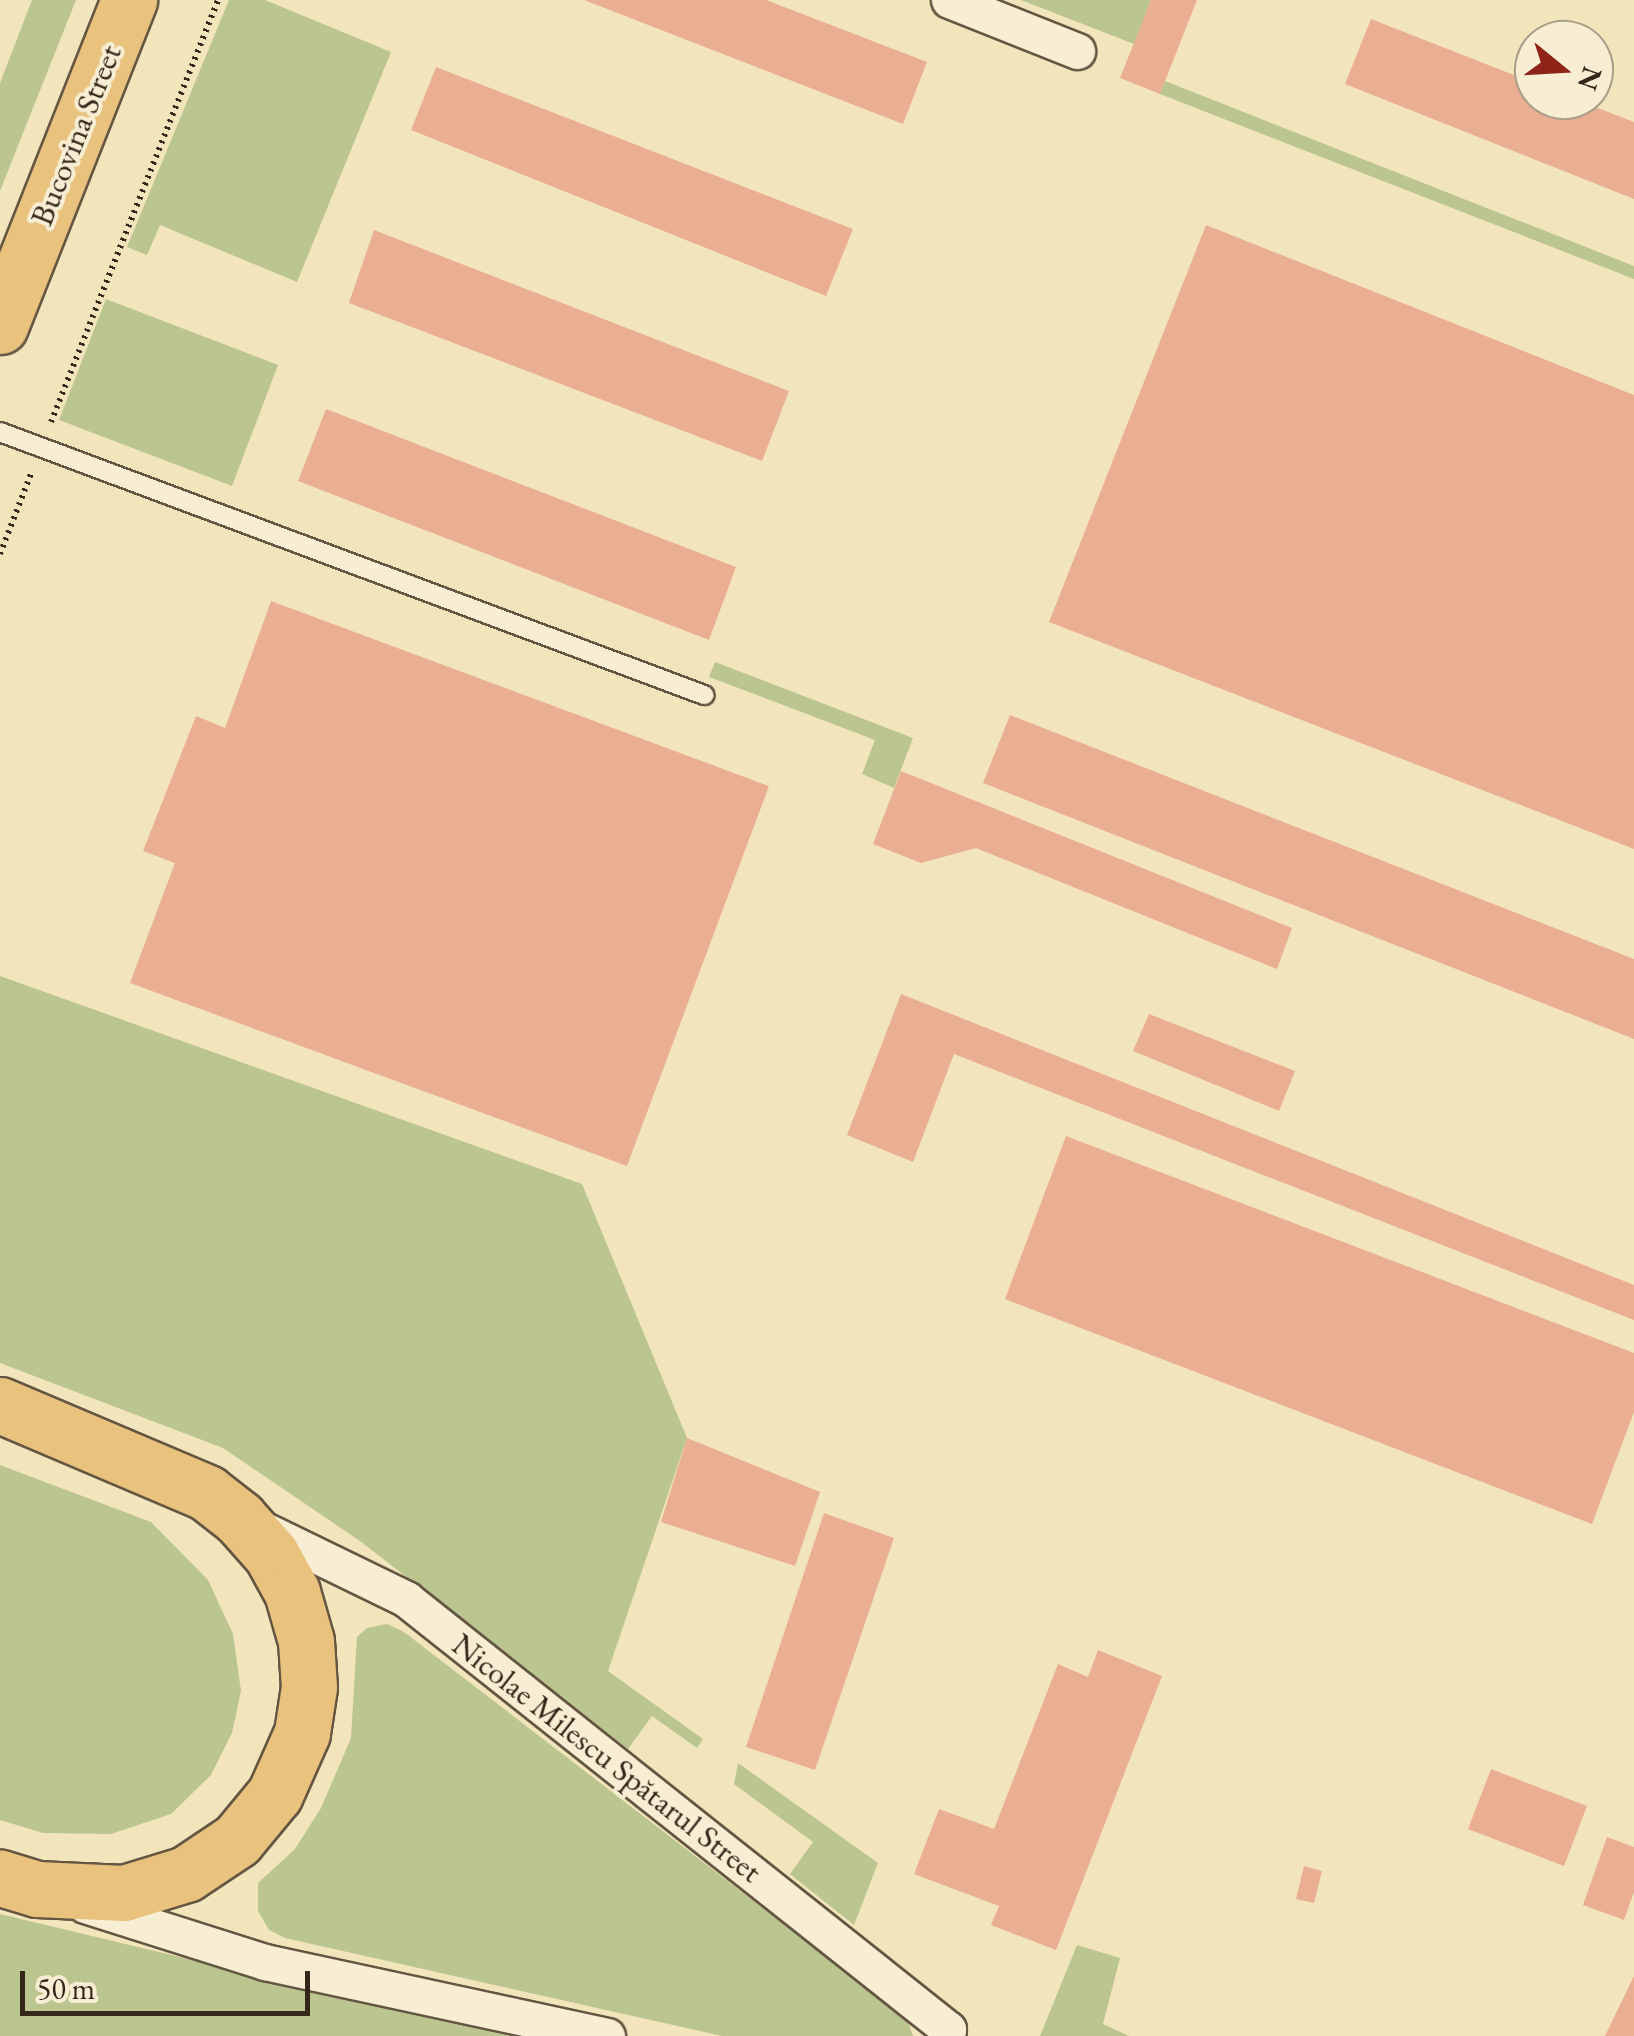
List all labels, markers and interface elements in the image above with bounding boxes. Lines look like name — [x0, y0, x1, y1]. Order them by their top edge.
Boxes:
north arrow — [1514, 20, 1614, 120]
street label: Bucovina Street — [22, 39, 130, 231]
text: N — [1570, 62, 1611, 95]
street label: Nicolae Milescu Spătarul Street — [445, 1625, 769, 1891]
scale bar — [25, 1951, 315, 2013]
text: 50 m — [37, 1969, 95, 2008]

